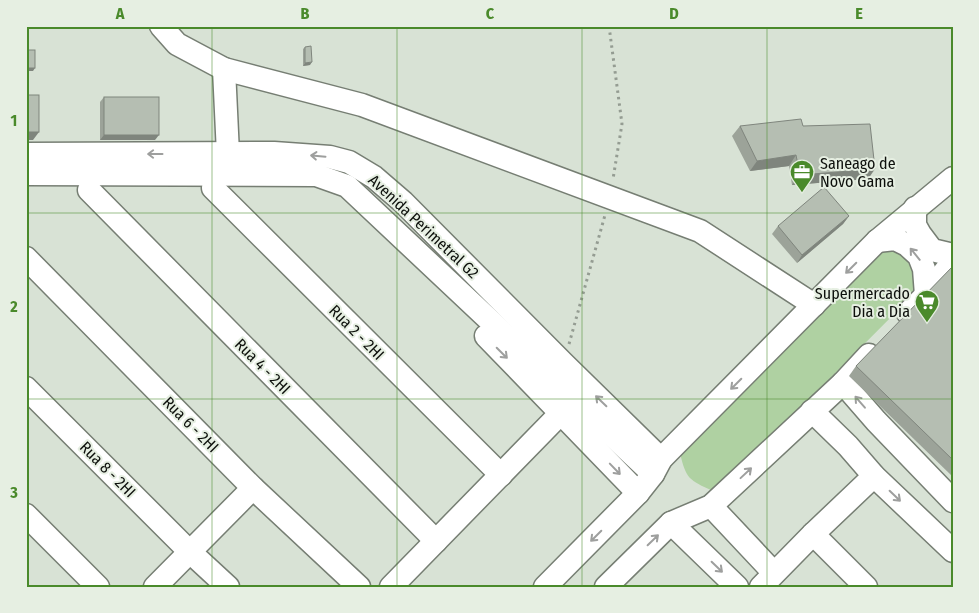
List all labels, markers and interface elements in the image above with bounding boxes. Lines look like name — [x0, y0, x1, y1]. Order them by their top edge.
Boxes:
text: A — [115, 4, 125, 23]
text: B — [301, 4, 310, 23]
text: C — [486, 4, 495, 23]
text: D — [669, 4, 679, 23]
text: E — [855, 4, 863, 23]
text: 1 — [11, 111, 17, 130]
one-way arrow — [147, 149, 164, 159]
one-way arrow — [310, 151, 326, 161]
place label: Saneago de Novo Gama — [820, 154, 896, 191]
office icon: Saneago de Novo Gama — [789, 159, 815, 193]
street label: Avenida Perimetral G2 — [365, 170, 483, 282]
one-way arrow — [910, 247, 921, 260]
one-way arrow — [845, 262, 857, 274]
place label: Supermercado Dia a Dia — [815, 284, 910, 321]
supermarket icon: Supermercado Dia a Dia — [914, 289, 940, 323]
text: 2 — [9, 297, 18, 316]
street label: Rua 2 - 2HI — [325, 301, 388, 364]
street label: Rua 4 - 2HI — [231, 335, 294, 398]
one-way arrow — [495, 346, 507, 358]
one-way arrow — [730, 378, 742, 390]
street label: Rua 6 - 2HI — [159, 393, 222, 456]
one-way arrow — [595, 395, 607, 407]
one-way arrow — [854, 395, 865, 408]
street label: Rua 8 - 2HI — [76, 438, 139, 501]
one-way arrow — [609, 463, 621, 475]
one-way arrow — [740, 467, 753, 479]
text: 3 — [9, 483, 18, 502]
one-way arrow — [889, 490, 901, 502]
one-way arrow — [589, 530, 602, 542]
one-way arrow — [647, 534, 659, 546]
one-way arrow — [710, 561, 723, 573]

